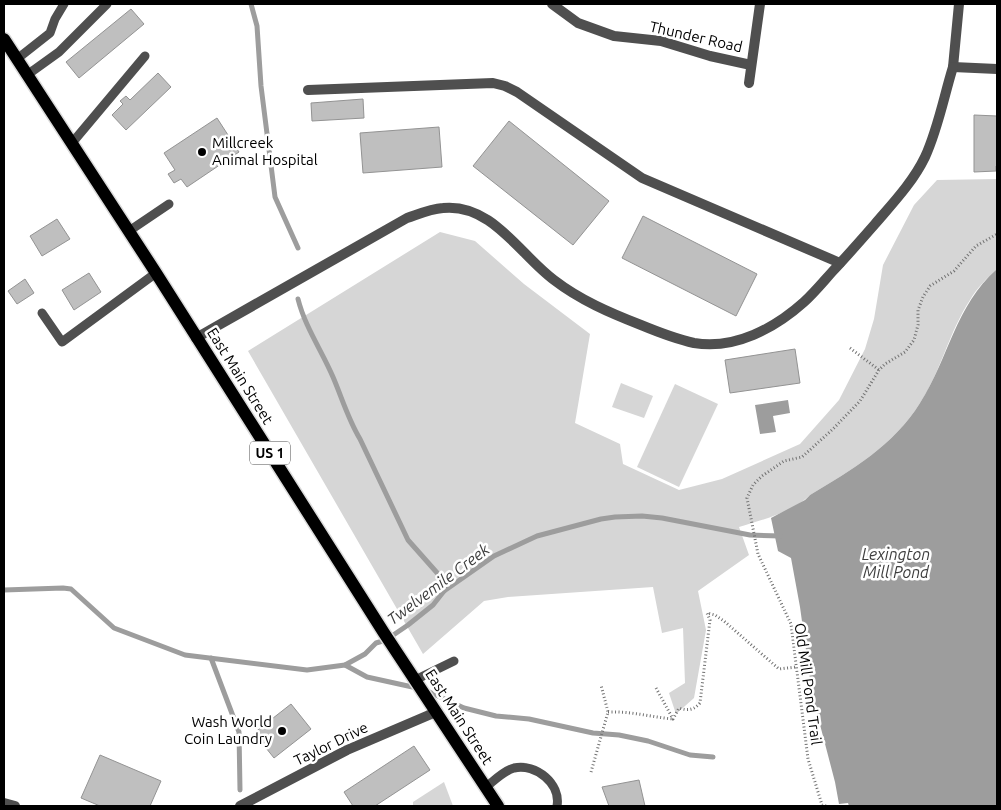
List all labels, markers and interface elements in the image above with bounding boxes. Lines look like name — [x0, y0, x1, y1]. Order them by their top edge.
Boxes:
street label: Thunder Road — [648, 18, 744, 55]
place label: Millcreek Animal Hospital — [212, 134, 318, 168]
marker: Millcreek Animal Hospital — [196, 146, 208, 158]
street label: East Main Street — [204, 324, 277, 427]
road number: US 1 — [250, 442, 290, 464]
water label: Twelvemile Creek — [383, 539, 493, 628]
water label: Lexington Mill Pond — [862, 545, 930, 581]
street label: Old Mill Pond Trail — [792, 622, 825, 746]
street label: East Main Street — [422, 666, 497, 768]
place label: Wash World Coin Laundry — [184, 713, 272, 747]
street label: Taylor Drive — [291, 718, 370, 769]
marker: Wash World Coin Laundry — [276, 725, 288, 737]

